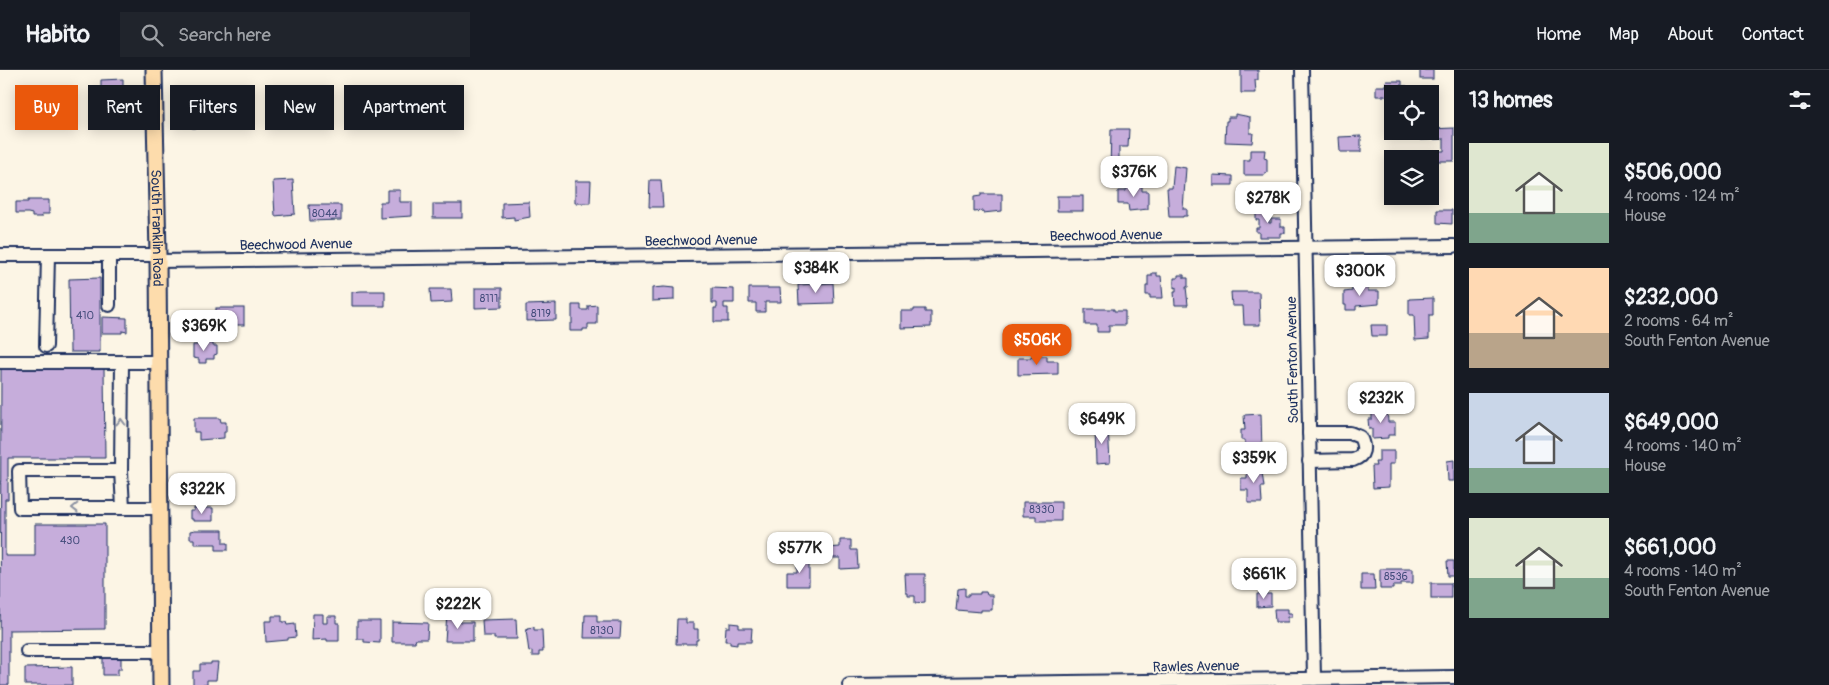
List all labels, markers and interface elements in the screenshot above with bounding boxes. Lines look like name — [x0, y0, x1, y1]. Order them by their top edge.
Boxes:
search box — [120, 12, 470, 57]
text: Habito — [25, 20, 90, 49]
icon: search — [138, 21, 166, 49]
text: Search here — [178, 23, 271, 47]
text: Home — [1536, 23, 1581, 46]
text: Map — [1609, 23, 1639, 46]
text: About — [1667, 23, 1713, 46]
text: Contact — [1741, 23, 1804, 46]
chip: Buy — [15, 85, 78, 130]
chip: Rent — [88, 85, 160, 130]
chip: Filters — [170, 85, 255, 130]
chip: New — [265, 85, 334, 130]
chip: Apartment — [344, 85, 464, 130]
map controls — [1384, 85, 1439, 205]
button: locate — [1384, 85, 1439, 140]
icon: filters — [1786, 86, 1814, 114]
text: 13 homes — [1469, 87, 1552, 114]
button: layers — [1384, 150, 1439, 205]
pin: $376K — [1099, 156, 1169, 198]
text: $506,000 — [1624, 159, 1722, 186]
text: $376K — [1111, 162, 1157, 182]
icon: home — [1509, 163, 1569, 223]
street label: South Franklin Road — [147, 169, 166, 287]
pin: $278K — [1233, 182, 1303, 224]
text: 4 rooms · 124 m² — [1624, 186, 1740, 206]
text: $278K — [1246, 188, 1290, 208]
text: House — [1624, 206, 1666, 226]
house number: 8044 — [312, 207, 339, 220]
street label: Beechwood Avenue — [1049, 226, 1163, 245]
street label: Beechwood Avenue — [644, 231, 758, 250]
street label: Beechwood Avenue — [239, 235, 353, 254]
pin: $384K — [781, 252, 851, 294]
pin: $300K — [1325, 254, 1395, 297]
text: $384K — [794, 258, 838, 278]
text: $300K — [1335, 261, 1385, 281]
text: $232,000 — [1624, 284, 1718, 311]
icon: home — [1509, 288, 1569, 348]
house number: 8111 — [480, 292, 498, 305]
street label: South Fenton Avenue — [1283, 296, 1302, 424]
house number: 8119 — [531, 307, 551, 320]
house number: 410 — [76, 309, 94, 322]
pin: $369K — [169, 310, 239, 352]
text: 2 rooms · 64 m² — [1624, 311, 1734, 331]
text: $369K — [182, 316, 226, 336]
pin: $506K — [1002, 324, 1072, 366]
text: $506K — [1013, 330, 1061, 350]
text: South Fenton Avenue — [1624, 331, 1770, 351]
pin: $232K — [1346, 382, 1416, 424]
text: $232K — [1359, 388, 1403, 408]
pin: $649K — [1067, 402, 1137, 445]
text: $649K — [1079, 409, 1125, 429]
text: $649,000 — [1624, 409, 1719, 436]
icon: home — [1509, 413, 1569, 473]
one-way arrow — [116, 418, 126, 426]
text: 4 rooms · 140 m² — [1624, 436, 1742, 456]
pin: $359K — [1219, 442, 1289, 484]
text: $359K — [1232, 448, 1276, 468]
text: House — [1624, 456, 1666, 476]
pin: $322K — [167, 472, 237, 515]
text: $322K — [179, 479, 225, 499]
one-way arrow — [70, 502, 78, 513]
house number: 8330 — [1029, 503, 1055, 516]
pin: $577K — [765, 532, 835, 574]
house number: 430 — [60, 534, 80, 547]
text: $661,000 — [1624, 534, 1716, 561]
text: $577K — [778, 538, 822, 558]
icon: home — [1509, 538, 1569, 598]
pin: $661K — [1229, 558, 1299, 600]
text: 4 rooms · 140 m² — [1624, 561, 1742, 581]
text: $661K — [1242, 564, 1286, 584]
house number: 8536 — [1384, 570, 1408, 583]
text: South Fenton Avenue — [1624, 581, 1770, 601]
pin: $222K — [423, 588, 493, 630]
text: $222K — [435, 594, 481, 614]
house number: 8130 — [590, 624, 614, 637]
street label: Rawles Avenue — [1153, 657, 1240, 676]

